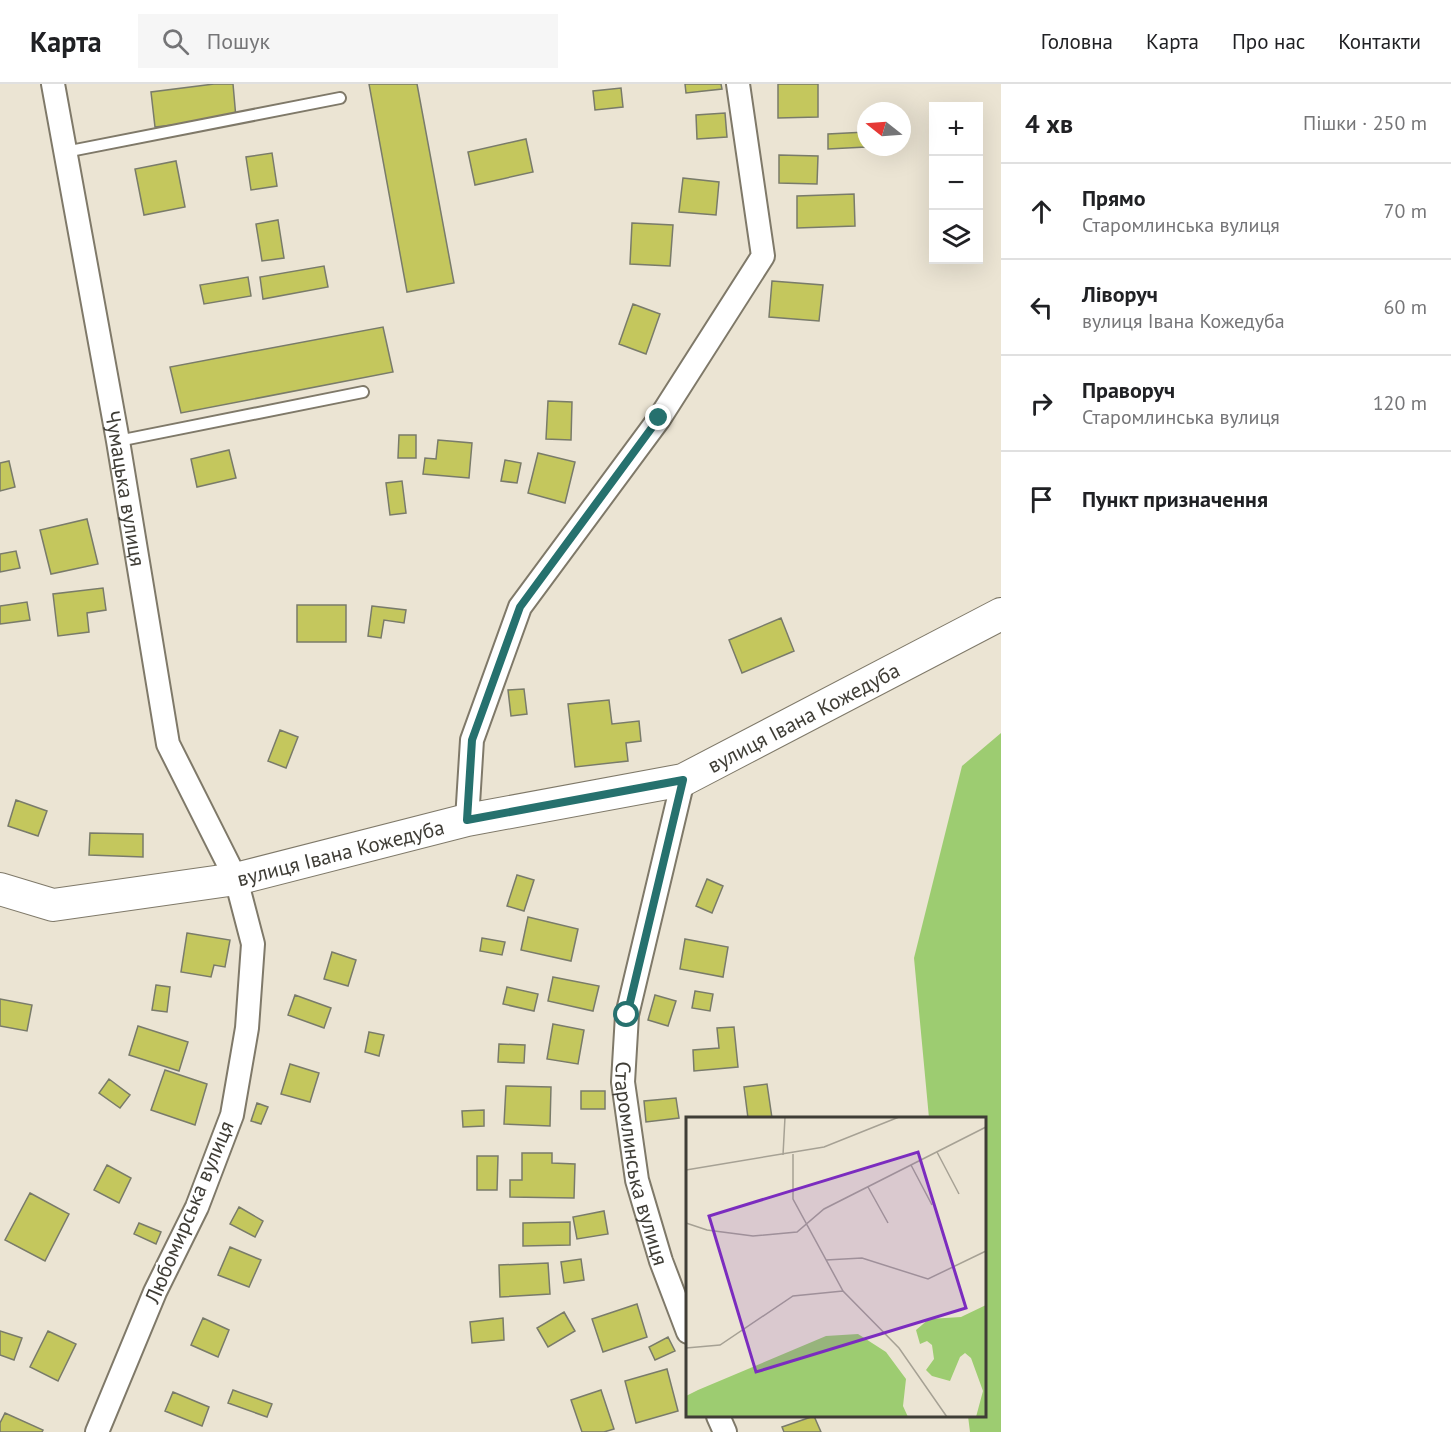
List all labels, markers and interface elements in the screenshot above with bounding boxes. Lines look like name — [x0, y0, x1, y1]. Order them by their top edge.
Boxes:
search box — [138, 14, 558, 68]
text: Карта — [30, 23, 102, 60]
icon: search — [159, 25, 192, 58]
text: Пошук — [207, 27, 270, 55]
text: Головна — [1041, 28, 1113, 55]
text: Карта — [1146, 28, 1199, 55]
text: Про нас — [1232, 28, 1305, 55]
text: Контакти — [1338, 28, 1421, 55]
north arrow — [857, 102, 911, 156]
map controls — [929, 102, 983, 264]
button: + — [929, 102, 983, 156]
text: 4 хв — [1025, 107, 1073, 140]
text: Пішки · 250 m — [1303, 110, 1427, 136]
button: − — [929, 156, 983, 210]
text: Прямо — [1082, 184, 1145, 212]
icon: ahead — [1025, 195, 1058, 228]
text: 70 m — [1384, 198, 1427, 224]
button: layers — [929, 210, 983, 264]
text: Старомлинська вулиця — [1082, 212, 1280, 238]
text: Ліворуч — [1082, 280, 1158, 308]
icon: left — [1025, 291, 1058, 324]
text: 60 m — [1384, 294, 1427, 320]
text: вулиця Івана Кожедуба — [1082, 308, 1285, 334]
text: Праворуч — [1082, 376, 1175, 404]
icon: right — [1025, 387, 1058, 420]
text: 120 m — [1373, 390, 1427, 416]
route end — [645, 404, 671, 430]
text: Старомлинська вулиця — [1082, 404, 1280, 430]
street label: Чумацька вулиця — [99, 409, 152, 568]
icon: arrive — [1025, 483, 1058, 516]
text: Пункт призначення — [1082, 485, 1268, 513]
street label: вулиця Івана Кожедуба — [703, 656, 904, 778]
street label: вулиця Івана Кожедуба — [234, 813, 447, 892]
route start — [613, 1001, 639, 1027]
street label: Старомлинська вулиця — [609, 1061, 675, 1268]
street label: Любомирська вулиця — [138, 1117, 240, 1308]
inset map — [686, 1117, 986, 1417]

